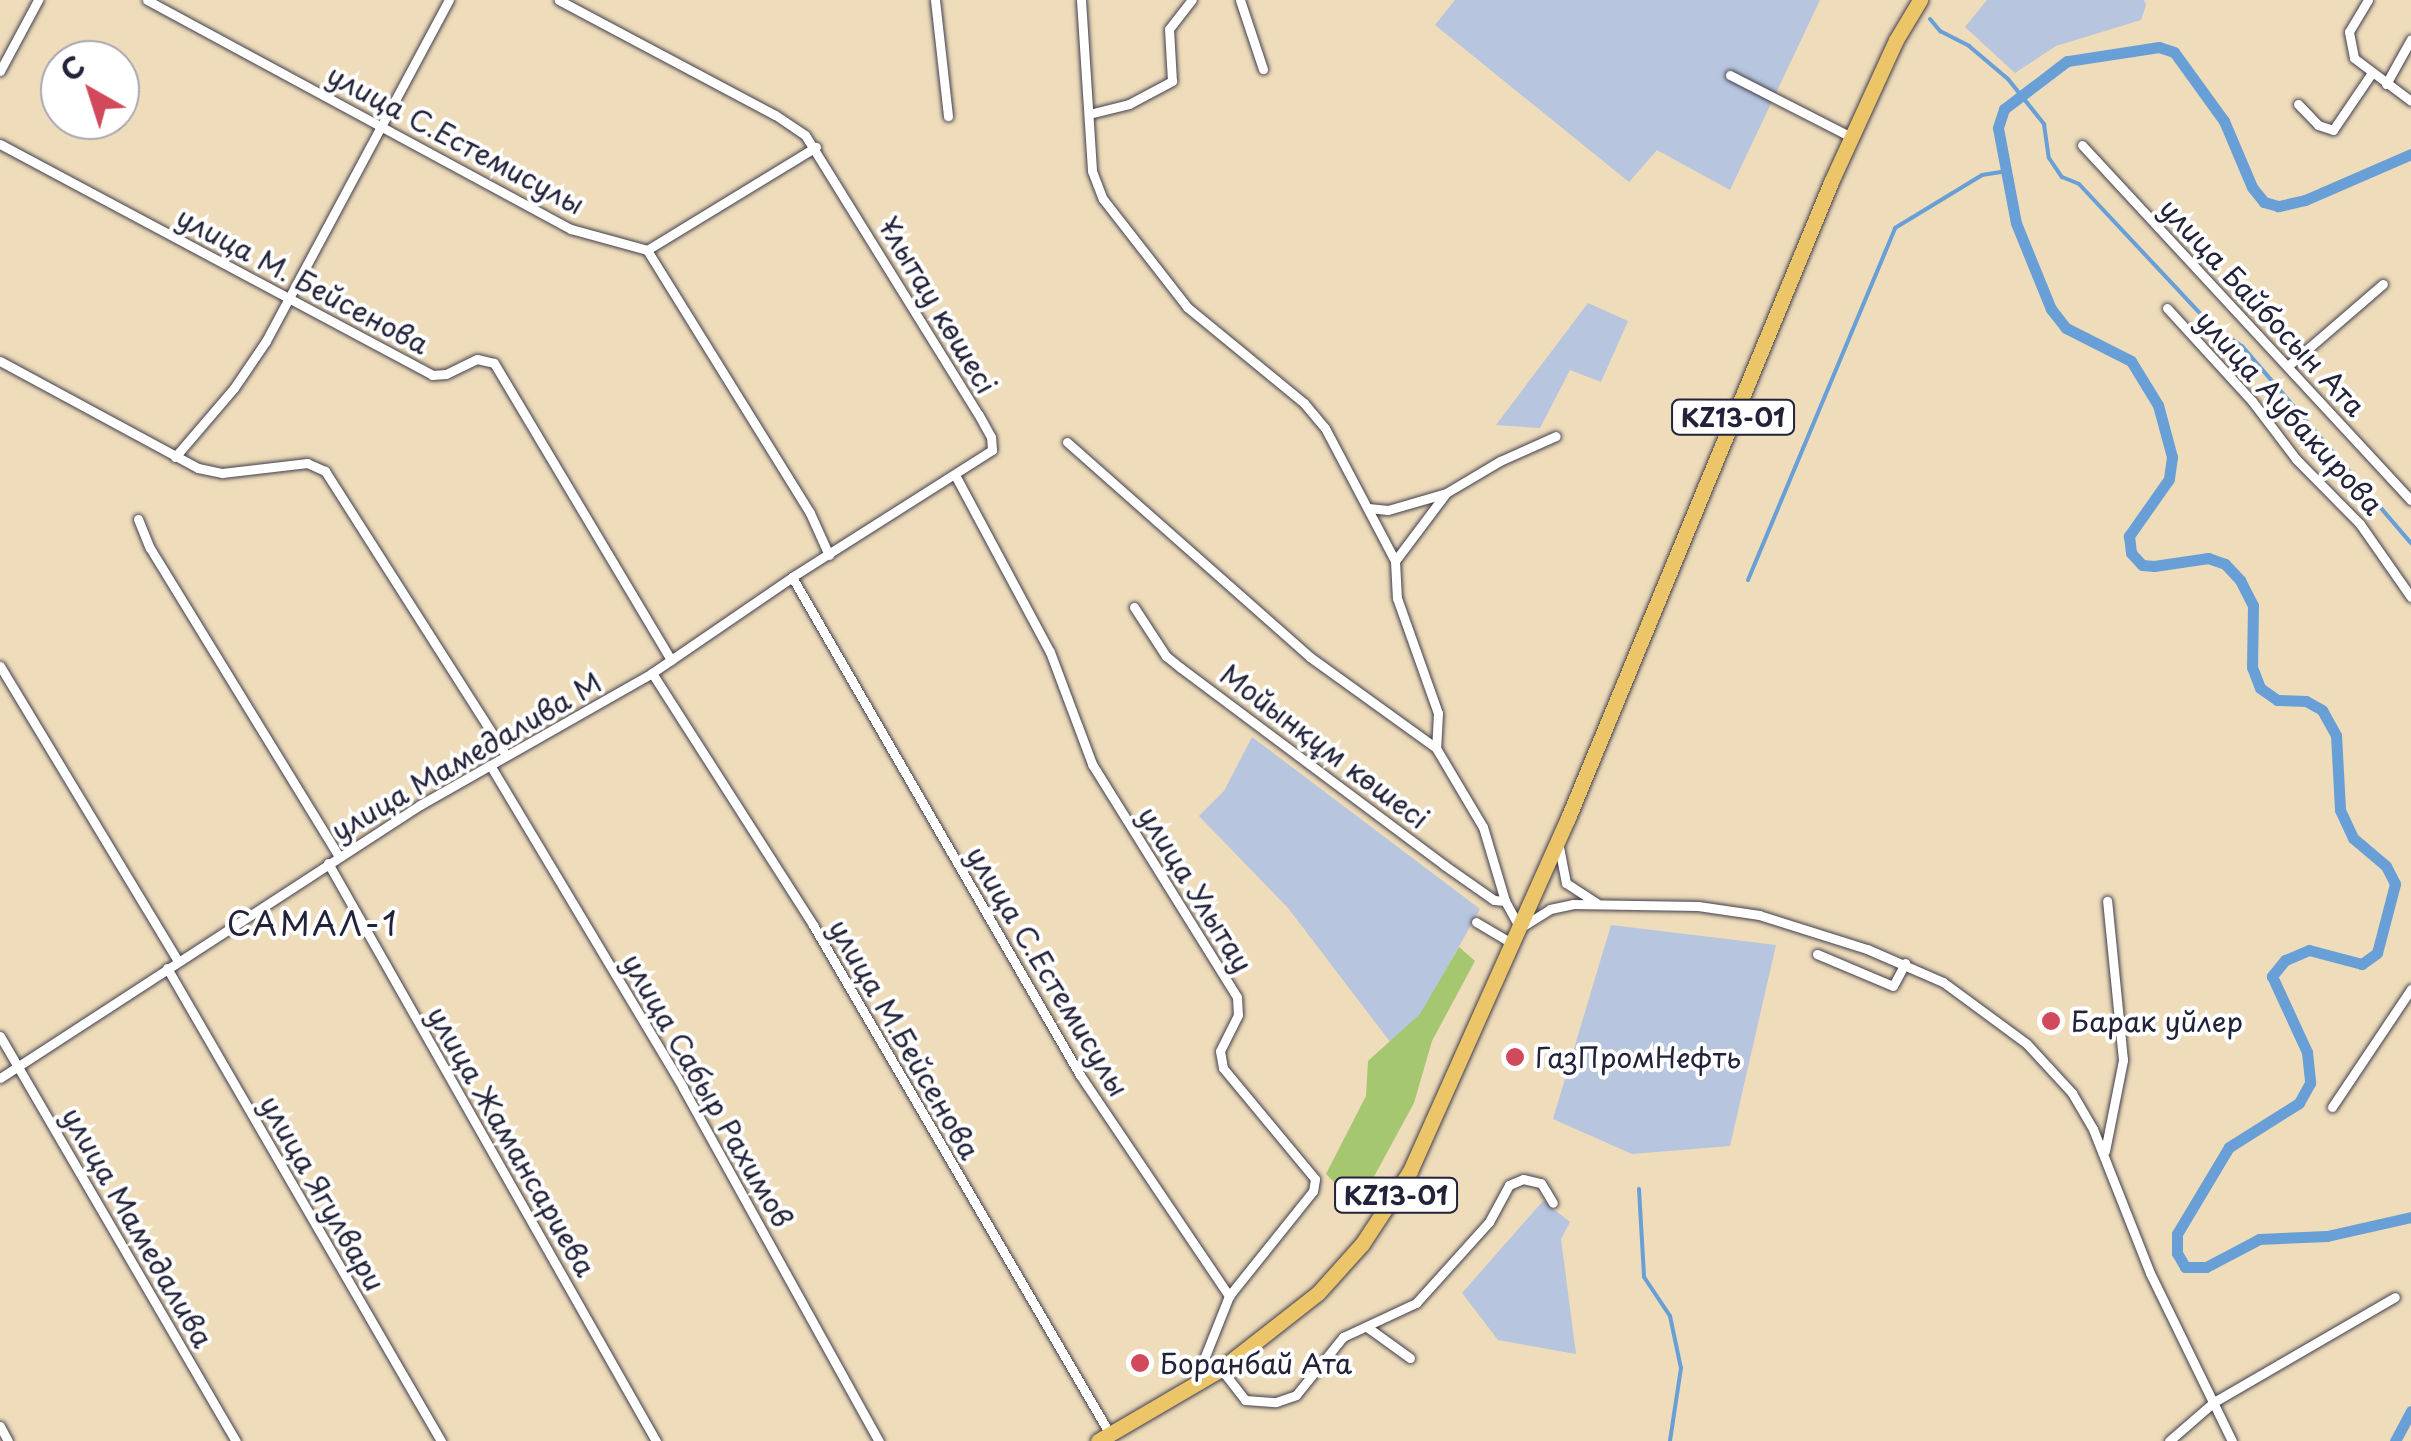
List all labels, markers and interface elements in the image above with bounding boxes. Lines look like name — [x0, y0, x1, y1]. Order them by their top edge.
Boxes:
north arrow — [40, 40, 140, 140]
text: С — [50, 45, 94, 91]
street label: улица С.Естемисулы — [322, 57, 590, 221]
street label: улица Байбосын Ата — [2153, 190, 2373, 424]
street label: улица М. Бейсенова — [171, 199, 435, 361]
street label: Ұлытау көшесі — [872, 211, 1004, 399]
street label: улица Аубакирова — [2189, 302, 2391, 522]
road number: KZ13-01 — [1670, 397, 1796, 437]
street label: Мойынқұм көшесі — [1213, 656, 1437, 836]
street label: улица Мамедалива М — [324, 664, 608, 848]
street label: улица Улытау — [1131, 799, 1261, 979]
street label: улица С.Естемисулы — [960, 840, 1136, 1102]
district label: САМАЛ-1 — [228, 904, 398, 942]
street label: улица М.Бейсенова — [822, 913, 988, 1165]
street label: улица Сабыр Рахимов — [616, 947, 800, 1233]
street label: улица Жамансариева — [420, 999, 604, 1283]
place label: Барак уйлер — [2071, 1004, 2246, 1038]
marker: Барак уйлер — [2040, 1010, 2062, 1032]
place label: ГазПромНефть — [1535, 1040, 1741, 1074]
marker: ГазПромНефть — [1504, 1046, 1526, 1068]
street label: улица Ягулвари — [253, 1089, 393, 1297]
street label: улица Мамедалива — [55, 1100, 221, 1354]
road number: KZ13-01 — [1334, 1175, 1458, 1215]
place label: Боранбай Ата — [1160, 1346, 1355, 1380]
marker: Боранбай Ата — [1129, 1352, 1151, 1374]

